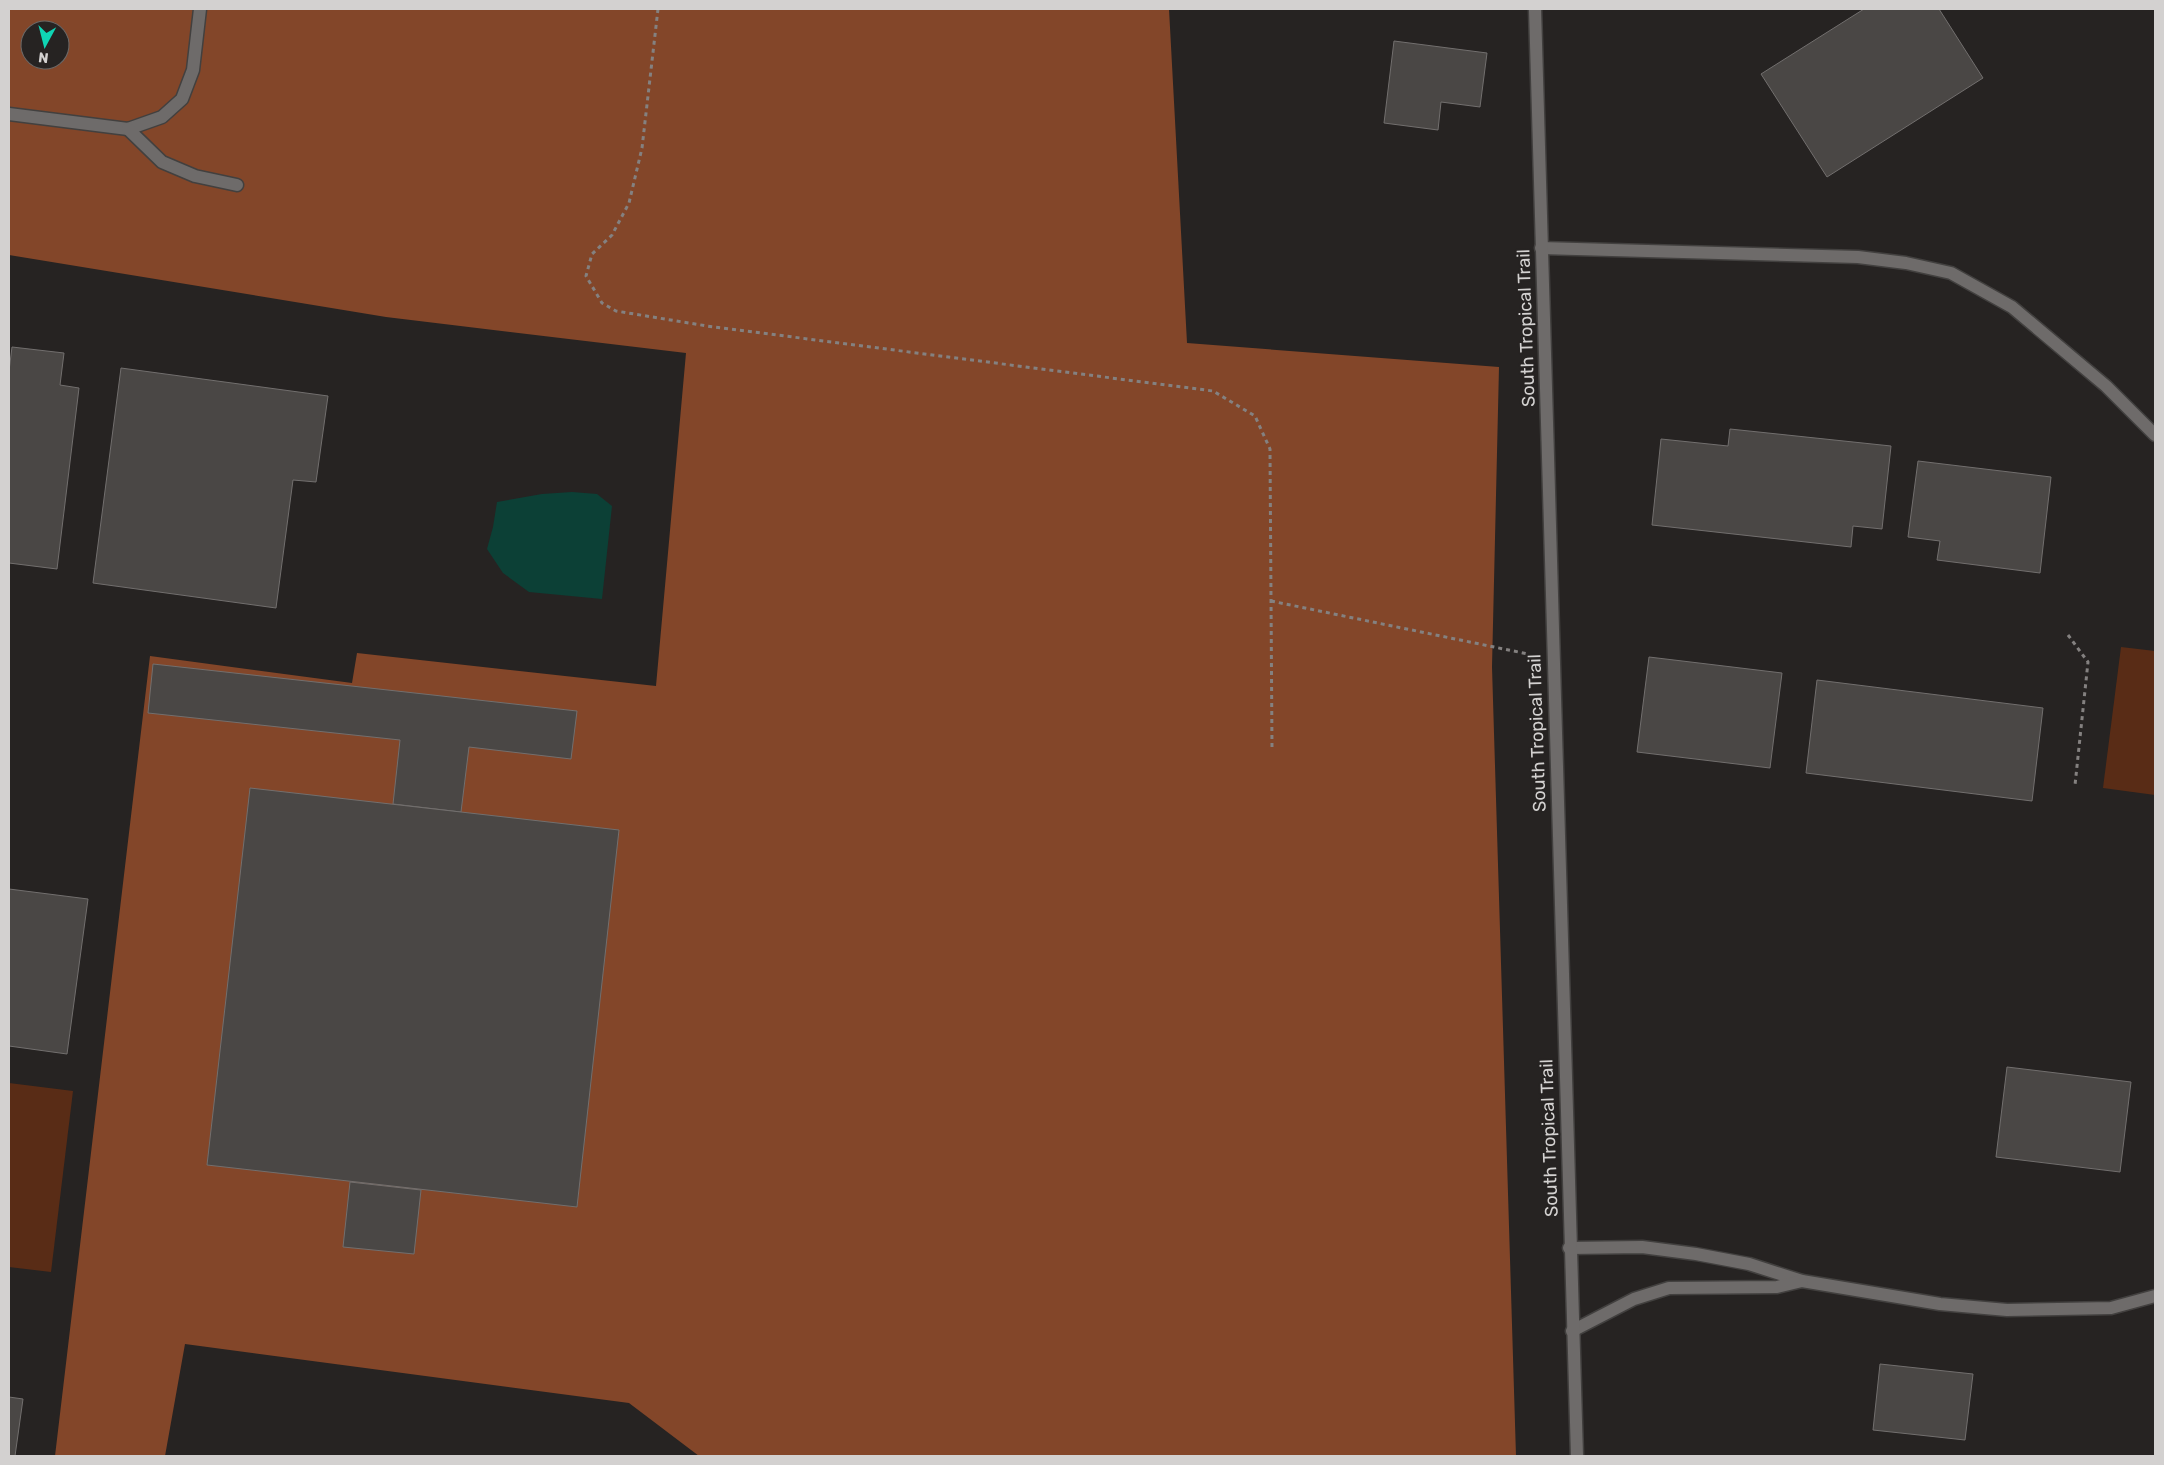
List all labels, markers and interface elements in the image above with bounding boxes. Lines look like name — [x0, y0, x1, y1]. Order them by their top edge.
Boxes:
north arrow — [20, 20, 70, 70]
text: N — [37, 48, 50, 66]
street label: South Tropical Trail — [1512, 249, 1540, 407]
street label: South Tropical Trail — [1523, 654, 1551, 812]
street label: South Tropical Trail — [1535, 1059, 1563, 1217]

